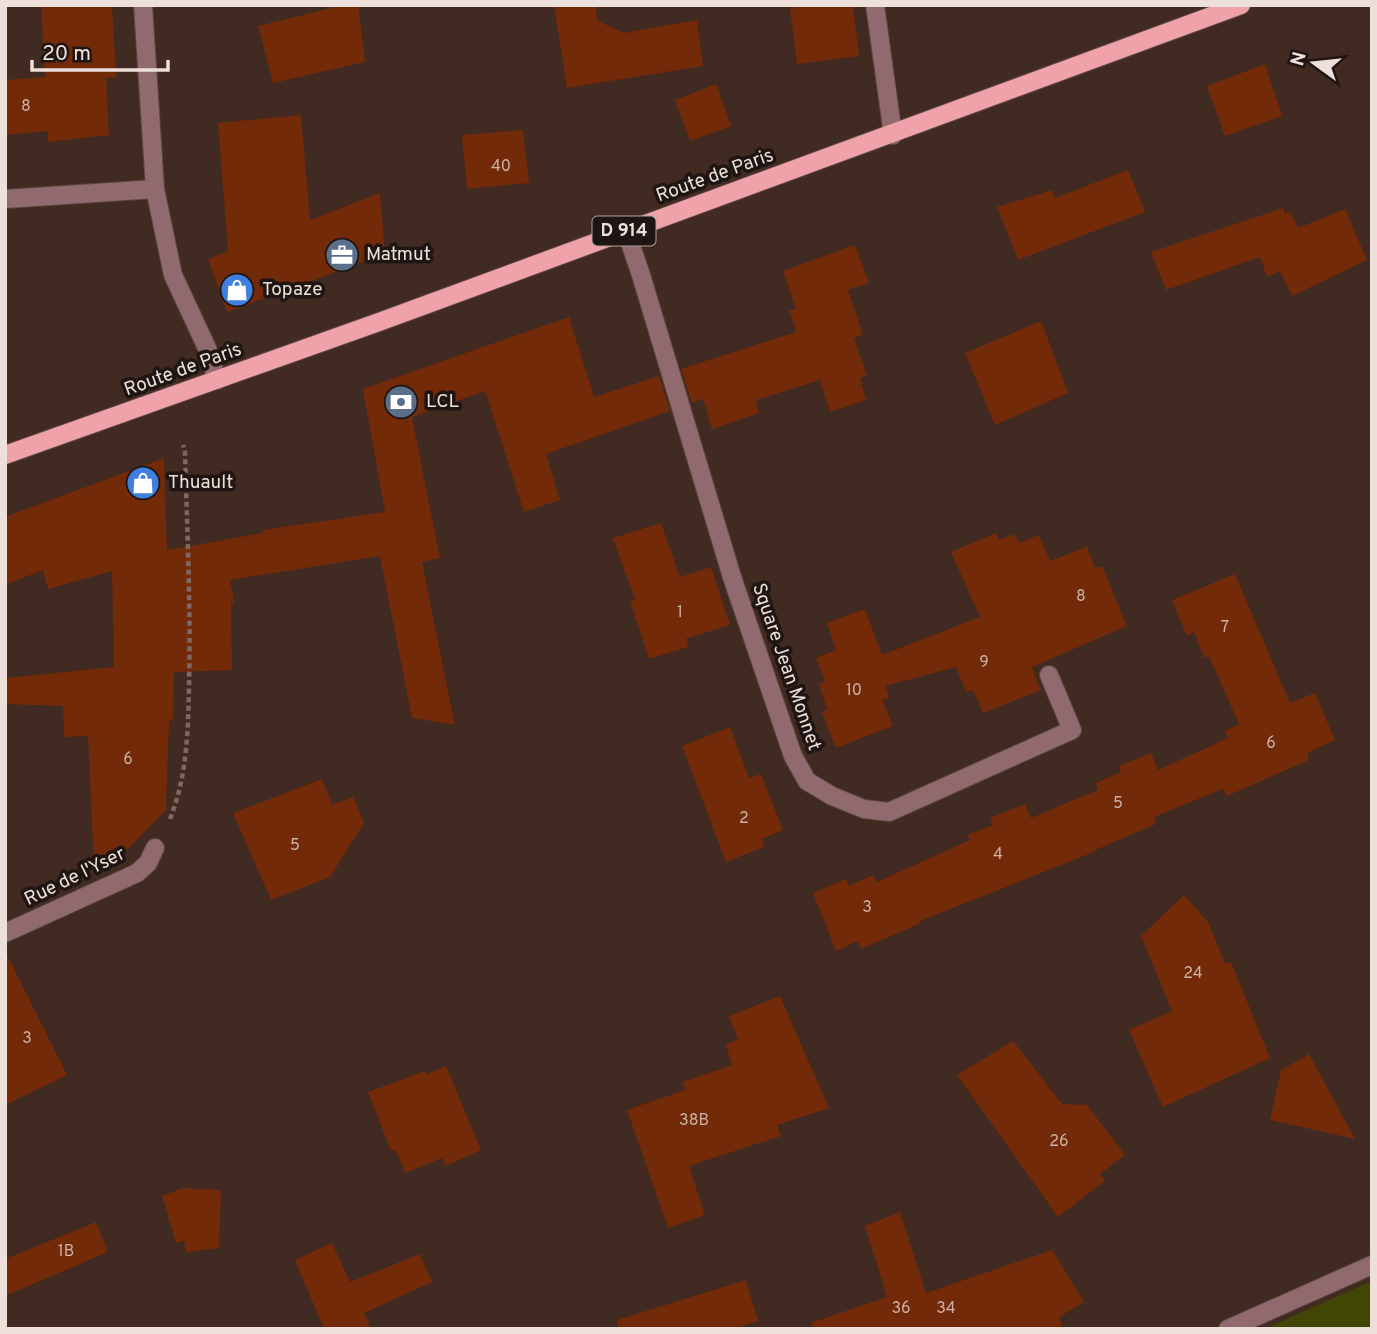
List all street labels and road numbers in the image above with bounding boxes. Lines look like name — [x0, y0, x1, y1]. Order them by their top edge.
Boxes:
street label: Route de Paris — [653, 144, 777, 208]
road number: D 914 — [592, 216, 656, 246]
street label: Route de Paris — [121, 338, 245, 402]
street label: Square Jean Monnet — [746, 580, 826, 754]
street label: Rue de l'Yser — [21, 842, 130, 912]

